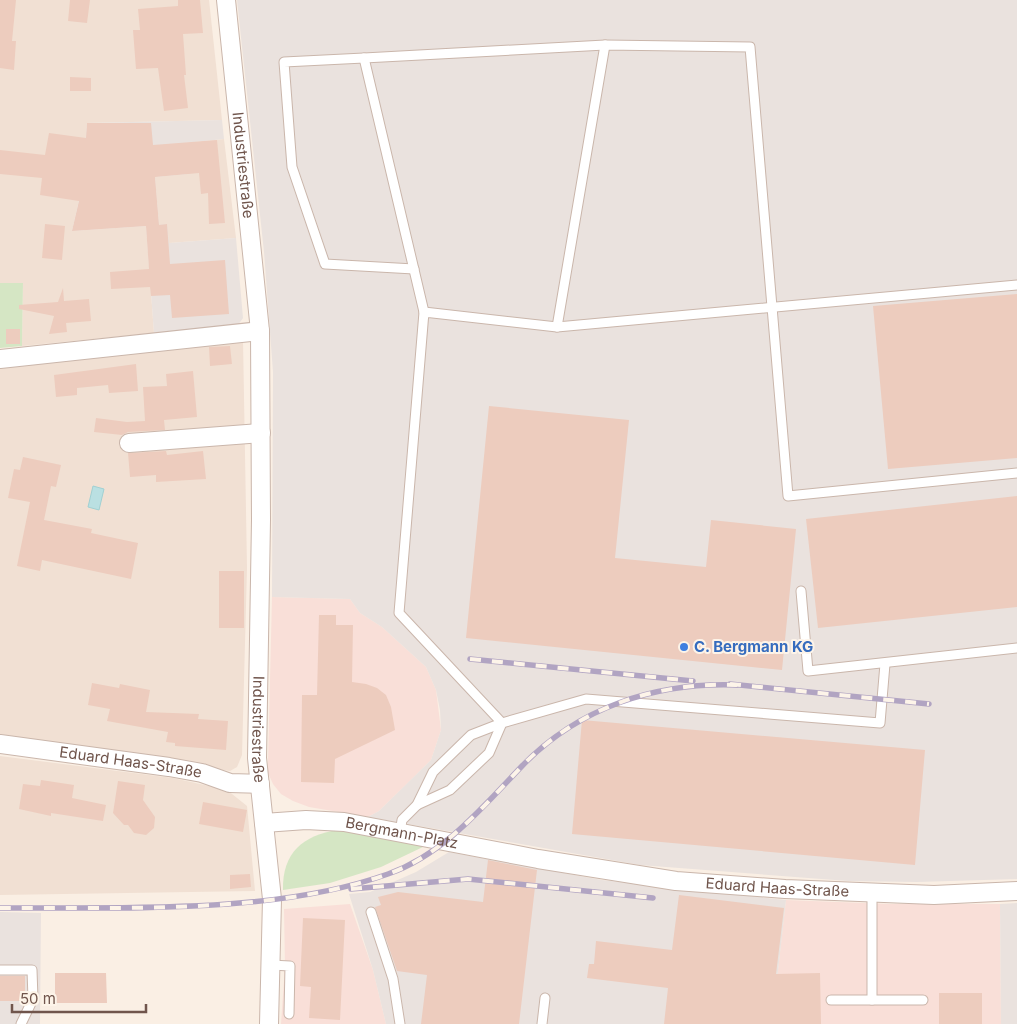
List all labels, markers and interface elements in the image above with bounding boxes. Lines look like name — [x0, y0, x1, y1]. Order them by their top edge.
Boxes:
street label: Industriestraße — [229, 111, 258, 219]
place label: C. Bergmann KG — [694, 637, 813, 656]
marker: C. Bergmann KG — [678, 641, 690, 653]
street label: Industriestraße — [248, 676, 270, 784]
street label: Eduard Haas-Straße — [58, 742, 204, 782]
street label: Bergmann-Platz — [344, 812, 460, 853]
street label: Eduard Haas-Straße — [705, 873, 850, 901]
scale bar — [12, 982, 146, 1014]
text: 50 m — [20, 989, 56, 1008]

